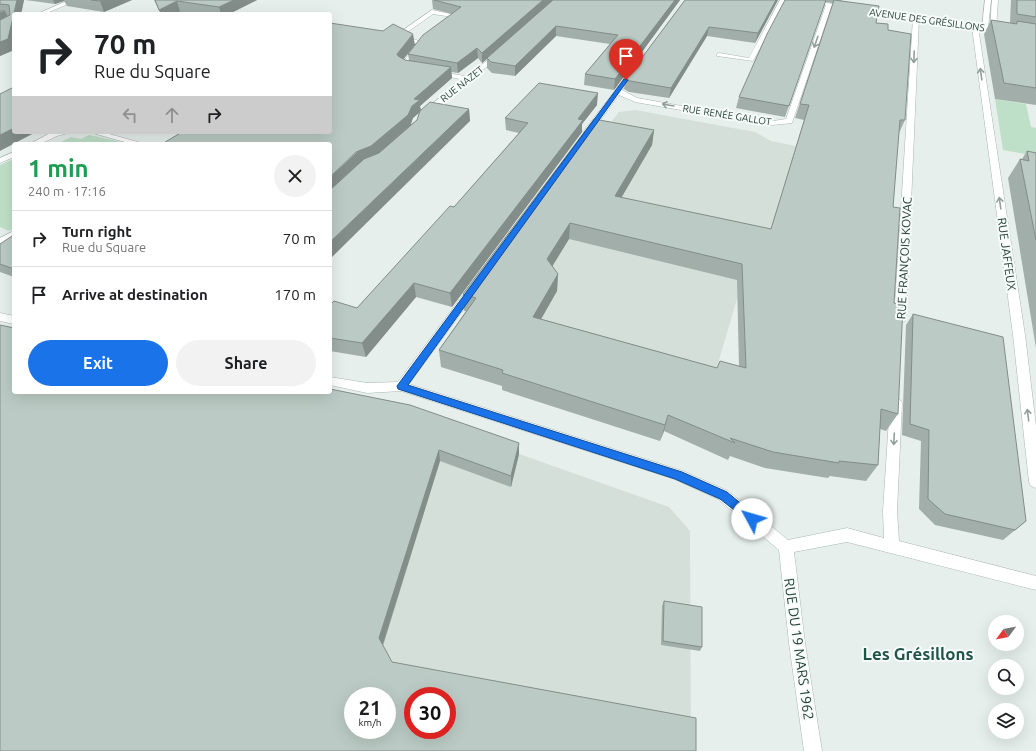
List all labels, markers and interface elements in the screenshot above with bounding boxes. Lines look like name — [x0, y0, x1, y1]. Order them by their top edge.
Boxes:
street label: AVENUE DES GRÉSILLONS — [869, 5, 985, 34]
icon: right — [28, 28, 80, 80]
text: 70 m — [94, 28, 156, 59]
one-way arrow — [812, 35, 819, 48]
pin — [609, 39, 643, 80]
icon: arrive — [615, 45, 637, 67]
one-way arrow — [910, 50, 918, 63]
text: Rue du Square — [94, 61, 211, 81]
street label: RUE NAZET — [438, 64, 486, 104]
one-way arrow — [977, 68, 985, 81]
one-way arrow — [661, 101, 674, 109]
street label: RUE RENÉE GALLOT — [682, 102, 773, 128]
icon: left — [119, 104, 141, 126]
icon: ahead — [161, 104, 183, 126]
icon: right — [203, 104, 225, 126]
text: 1 min — [28, 155, 89, 182]
button: close — [274, 155, 316, 197]
text: 240 m · 17:16 — [28, 184, 106, 198]
street label: RUE FRANÇOIS KOVAC — [894, 196, 914, 320]
one-way arrow — [996, 197, 1004, 210]
street label: RUE JAFFEUX — [995, 217, 1019, 292]
text: Turn right — [62, 223, 132, 240]
icon: right — [28, 228, 50, 250]
text: 70 m — [283, 230, 316, 247]
text: Rue du Square — [62, 240, 146, 254]
icon: arrive — [28, 284, 50, 306]
text: Arrive at destination — [62, 286, 208, 303]
text: 170 m — [274, 286, 316, 303]
button: Exit — [28, 340, 168, 386]
button: Share — [176, 340, 316, 386]
one-way arrow — [1024, 409, 1032, 422]
one-way arrow — [890, 432, 897, 445]
position arrow — [731, 498, 773, 540]
street label: RUE DU 19 MARS 1962 — [781, 577, 817, 721]
north arrow — [988, 615, 1024, 651]
map controls — [988, 615, 1024, 739]
district label: Les Grésillons — [863, 644, 973, 663]
button: search — [988, 659, 1024, 695]
speed limit sign: 30 — [404, 687, 456, 739]
text: 21 — [359, 696, 381, 719]
button: layers — [988, 703, 1024, 739]
text: km/h — [358, 717, 382, 728]

